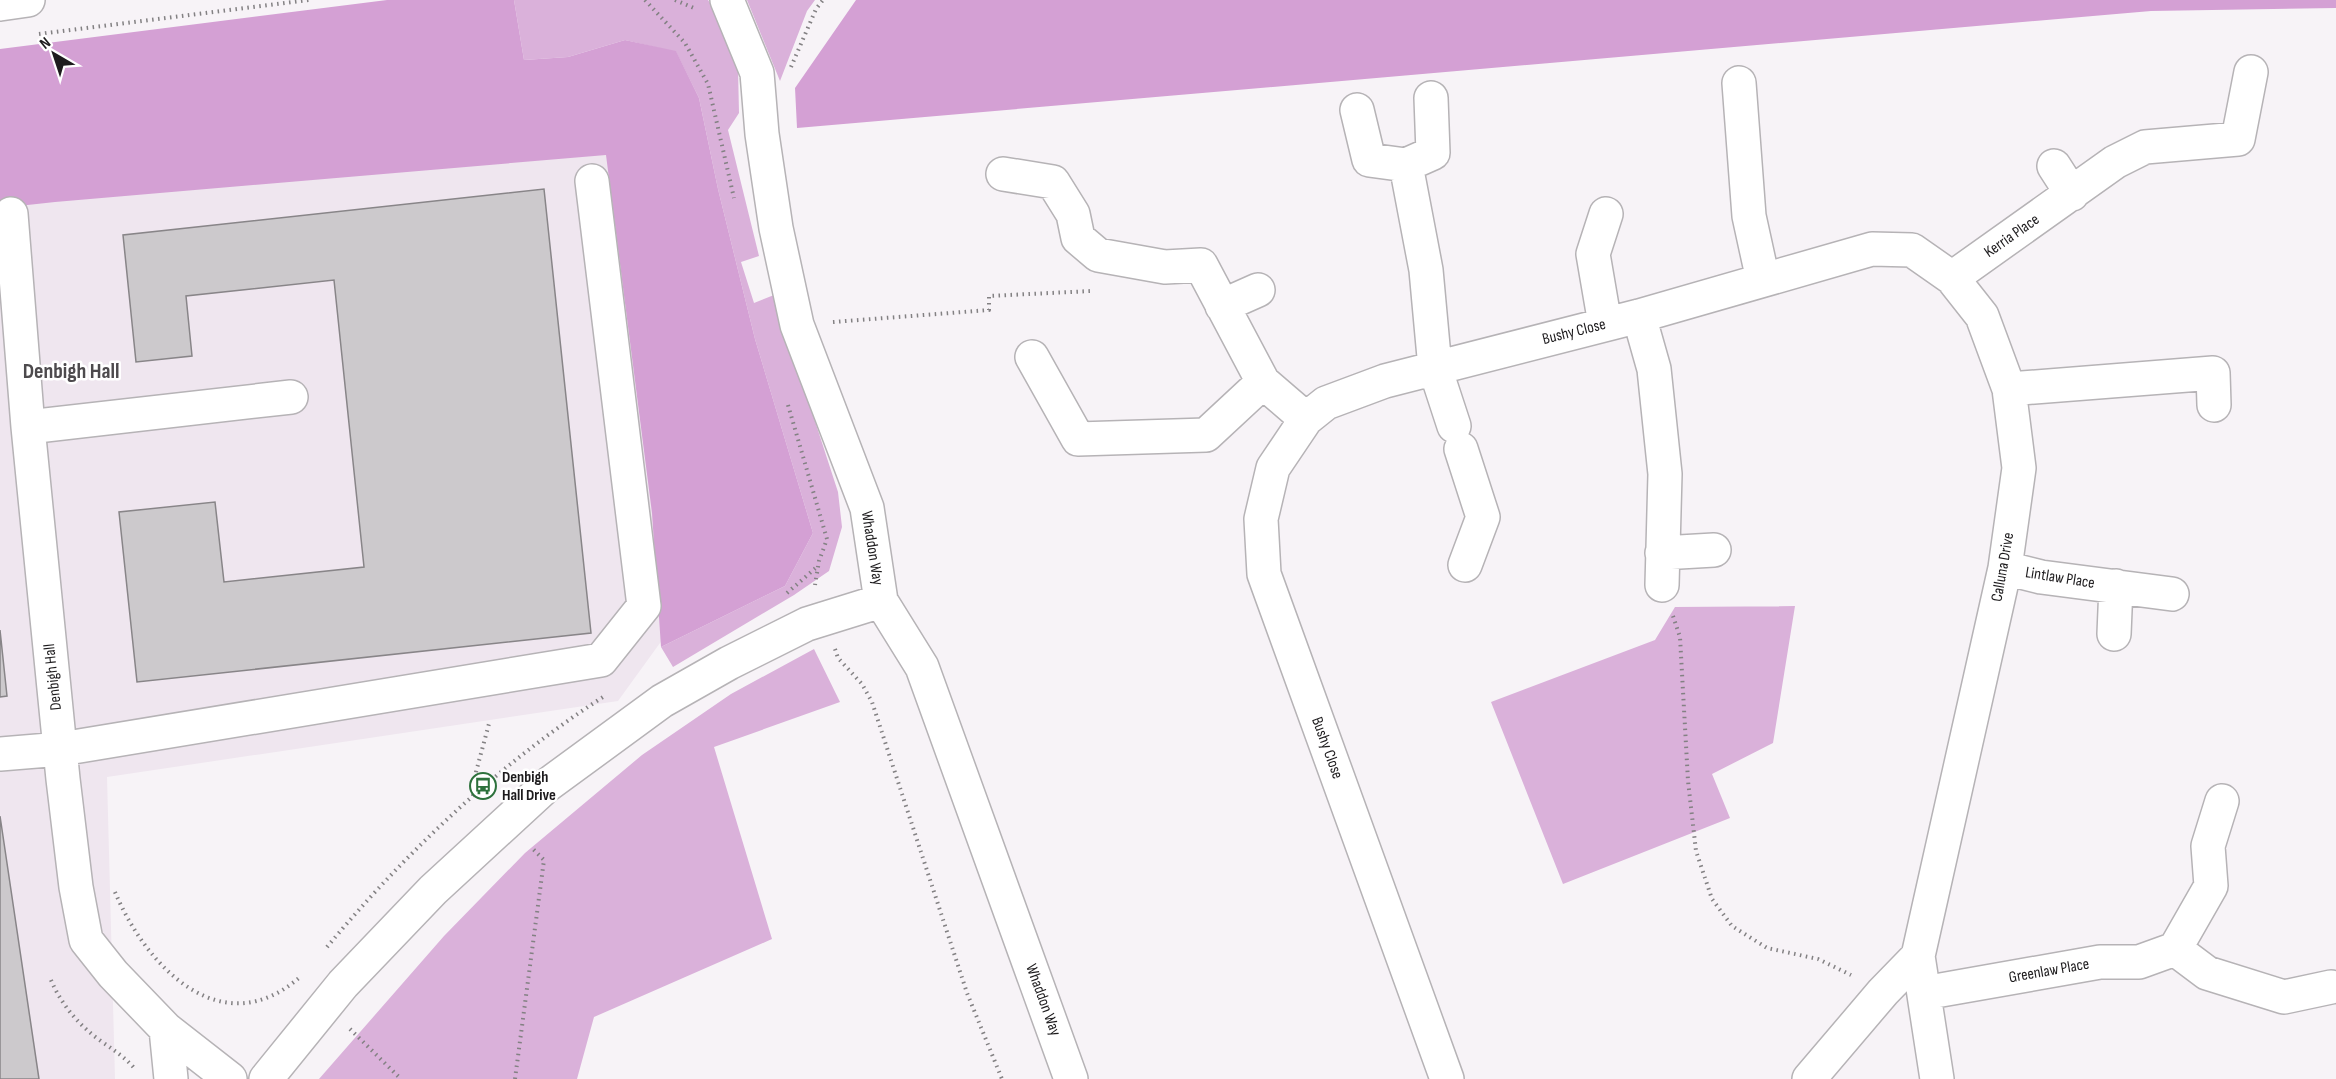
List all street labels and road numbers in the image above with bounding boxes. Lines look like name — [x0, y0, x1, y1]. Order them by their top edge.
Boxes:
street label: Kerria Place — [1981, 210, 2043, 262]
street label: Bushy Close — [1540, 315, 1608, 349]
street label: Whaddon Way — [857, 509, 887, 587]
street label: Calluna Drive — [1988, 531, 2018, 603]
street label: Lintlaw Place — [2024, 563, 2096, 593]
street label: Denbigh Hall — [40, 643, 66, 711]
street label: Bushy Close — [1307, 714, 1347, 782]
street label: Greenlaw Place — [2007, 955, 2091, 987]
street label: Whaddon Way — [1021, 962, 1065, 1038]

